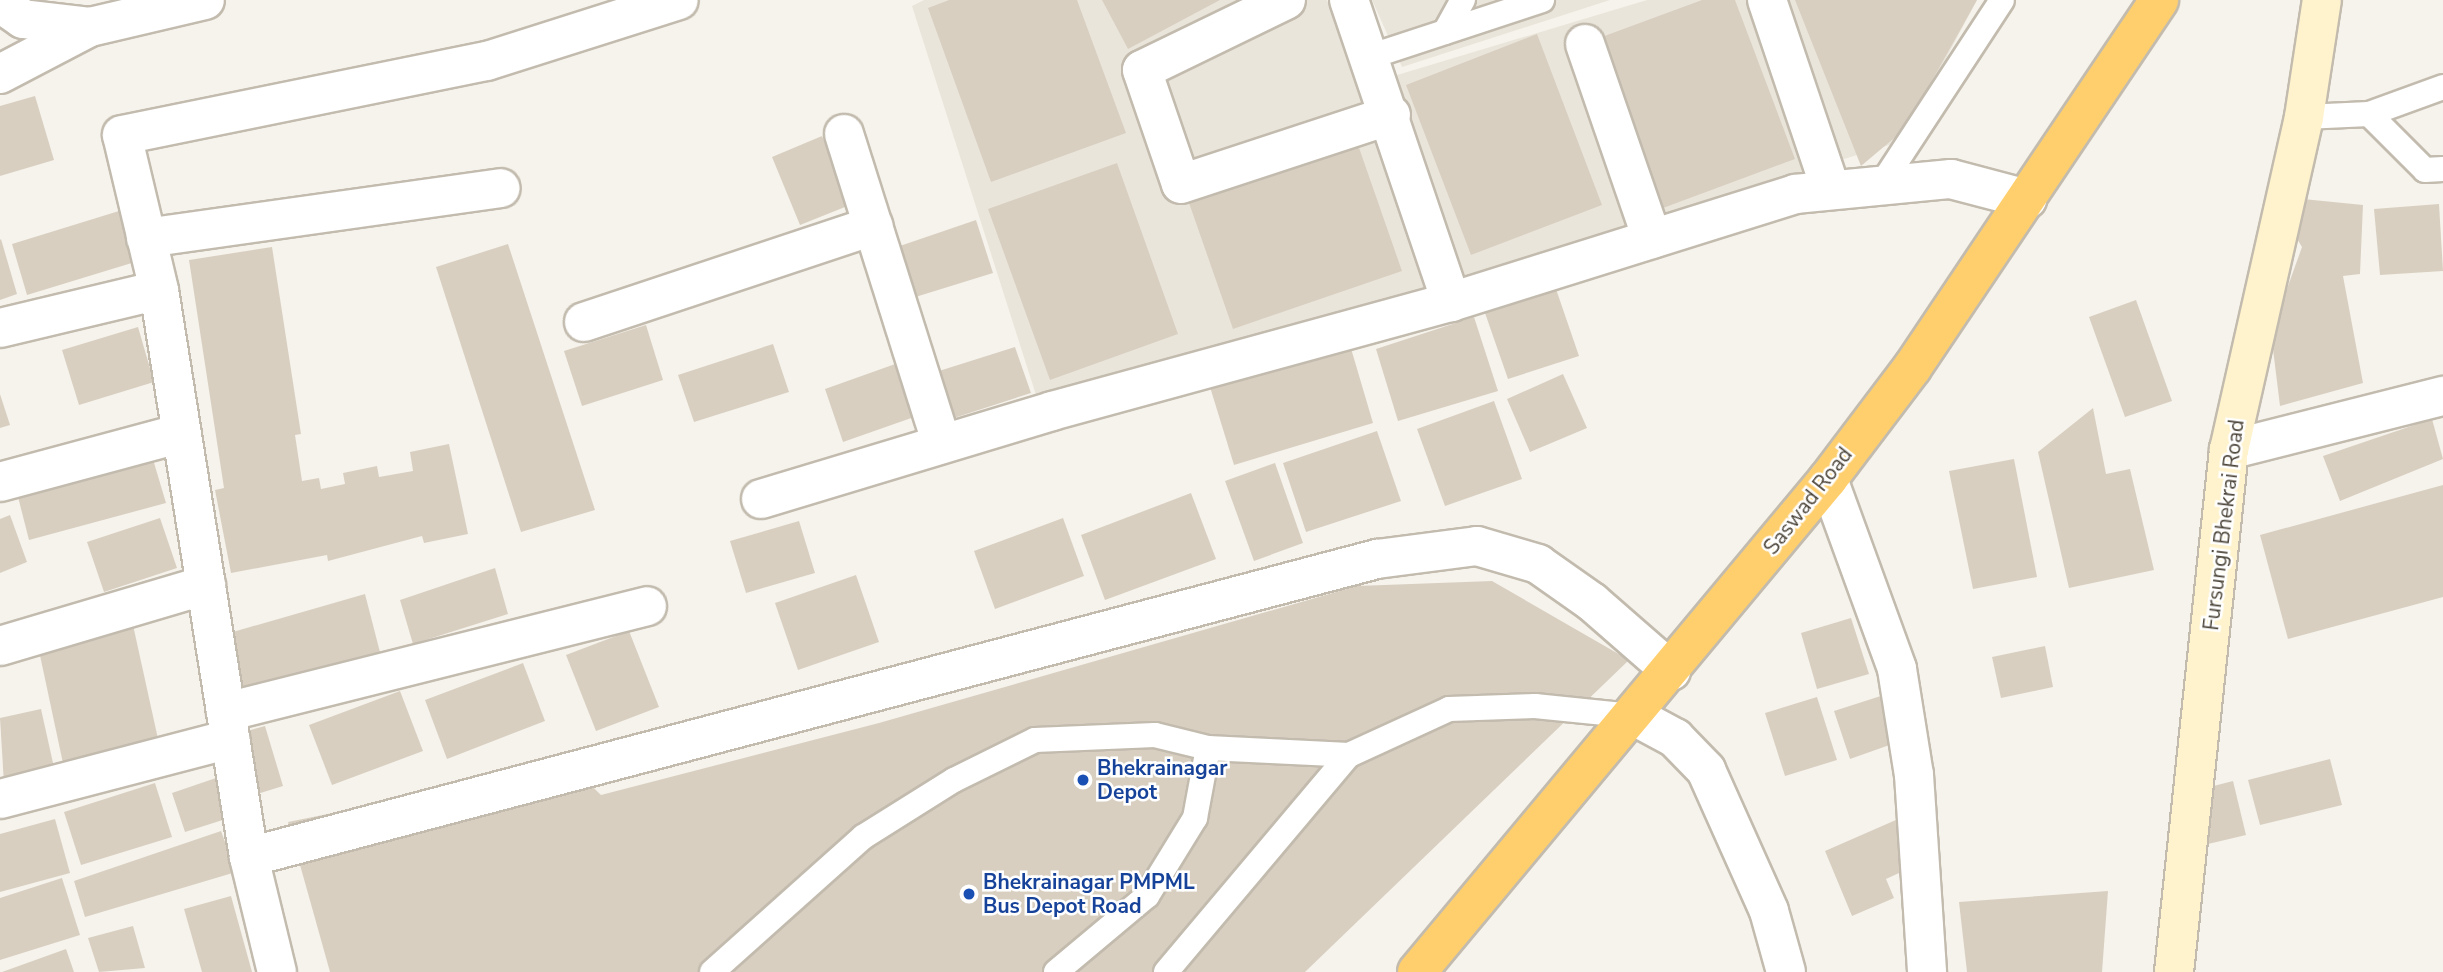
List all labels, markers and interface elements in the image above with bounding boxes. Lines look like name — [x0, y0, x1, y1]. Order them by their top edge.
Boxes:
street label: Fursungi Bhekrai Road — [2199, 418, 2249, 632]
street label: Saswad Road — [1758, 442, 1858, 560]
place label: Bhekrainagar Depot — [1097, 755, 1228, 805]
marker: Bhekrainagar Depot — [1075, 772, 1091, 788]
place label: Bhekrainagar PMPML Bus Depot Road — [983, 869, 1195, 919]
marker: Bhekrainagar PMPML Bus Depot Road — [961, 886, 977, 902]

